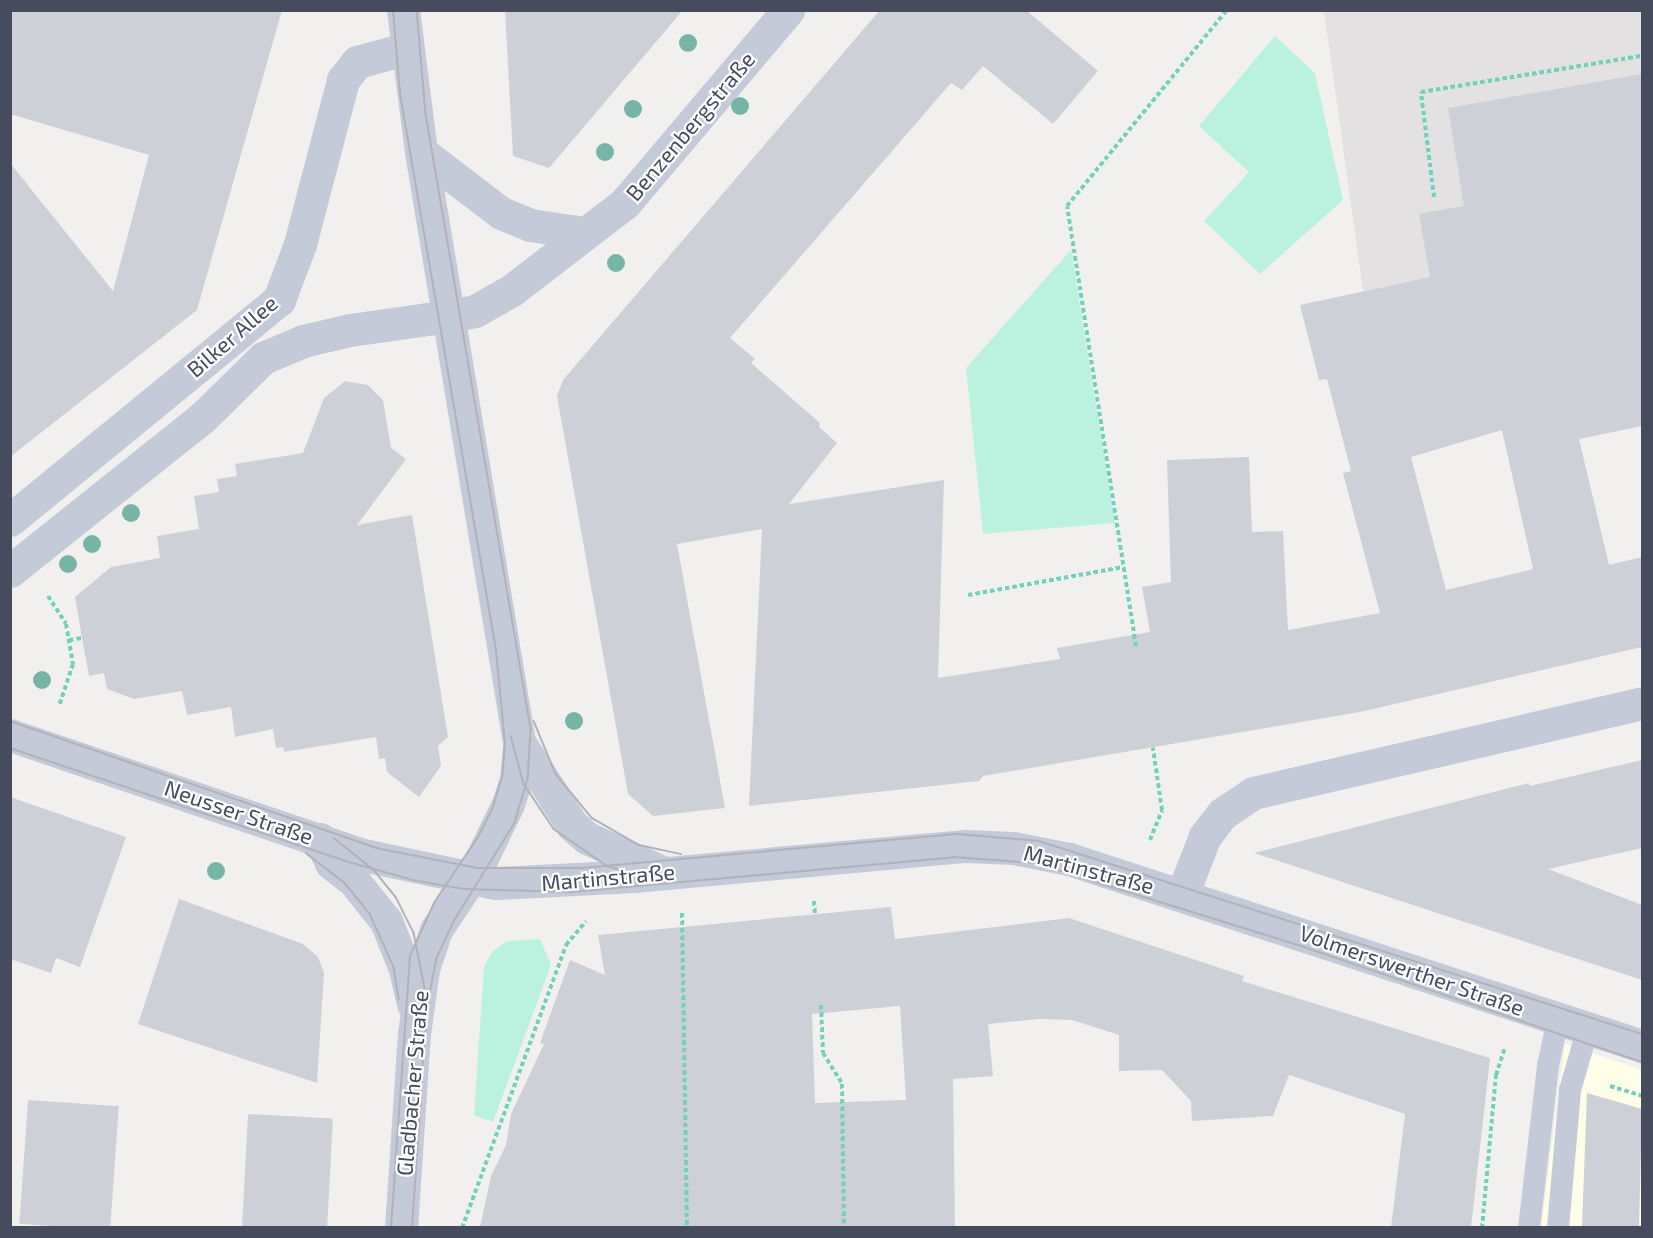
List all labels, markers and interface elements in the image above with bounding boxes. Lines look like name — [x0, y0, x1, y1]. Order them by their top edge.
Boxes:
street label: Benzenbergstraße — [620, 46, 760, 206]
street label: Bilker Allee — [181, 289, 283, 383]
street label: Neusser Straße — [161, 774, 317, 850]
street label: Martinstraße — [1021, 839, 1157, 899]
street label: Martinstraße — [540, 858, 676, 896]
street label: Volmerswerther Straße — [1296, 919, 1528, 1021]
street label: Gladbacher Straße — [391, 989, 433, 1177]

